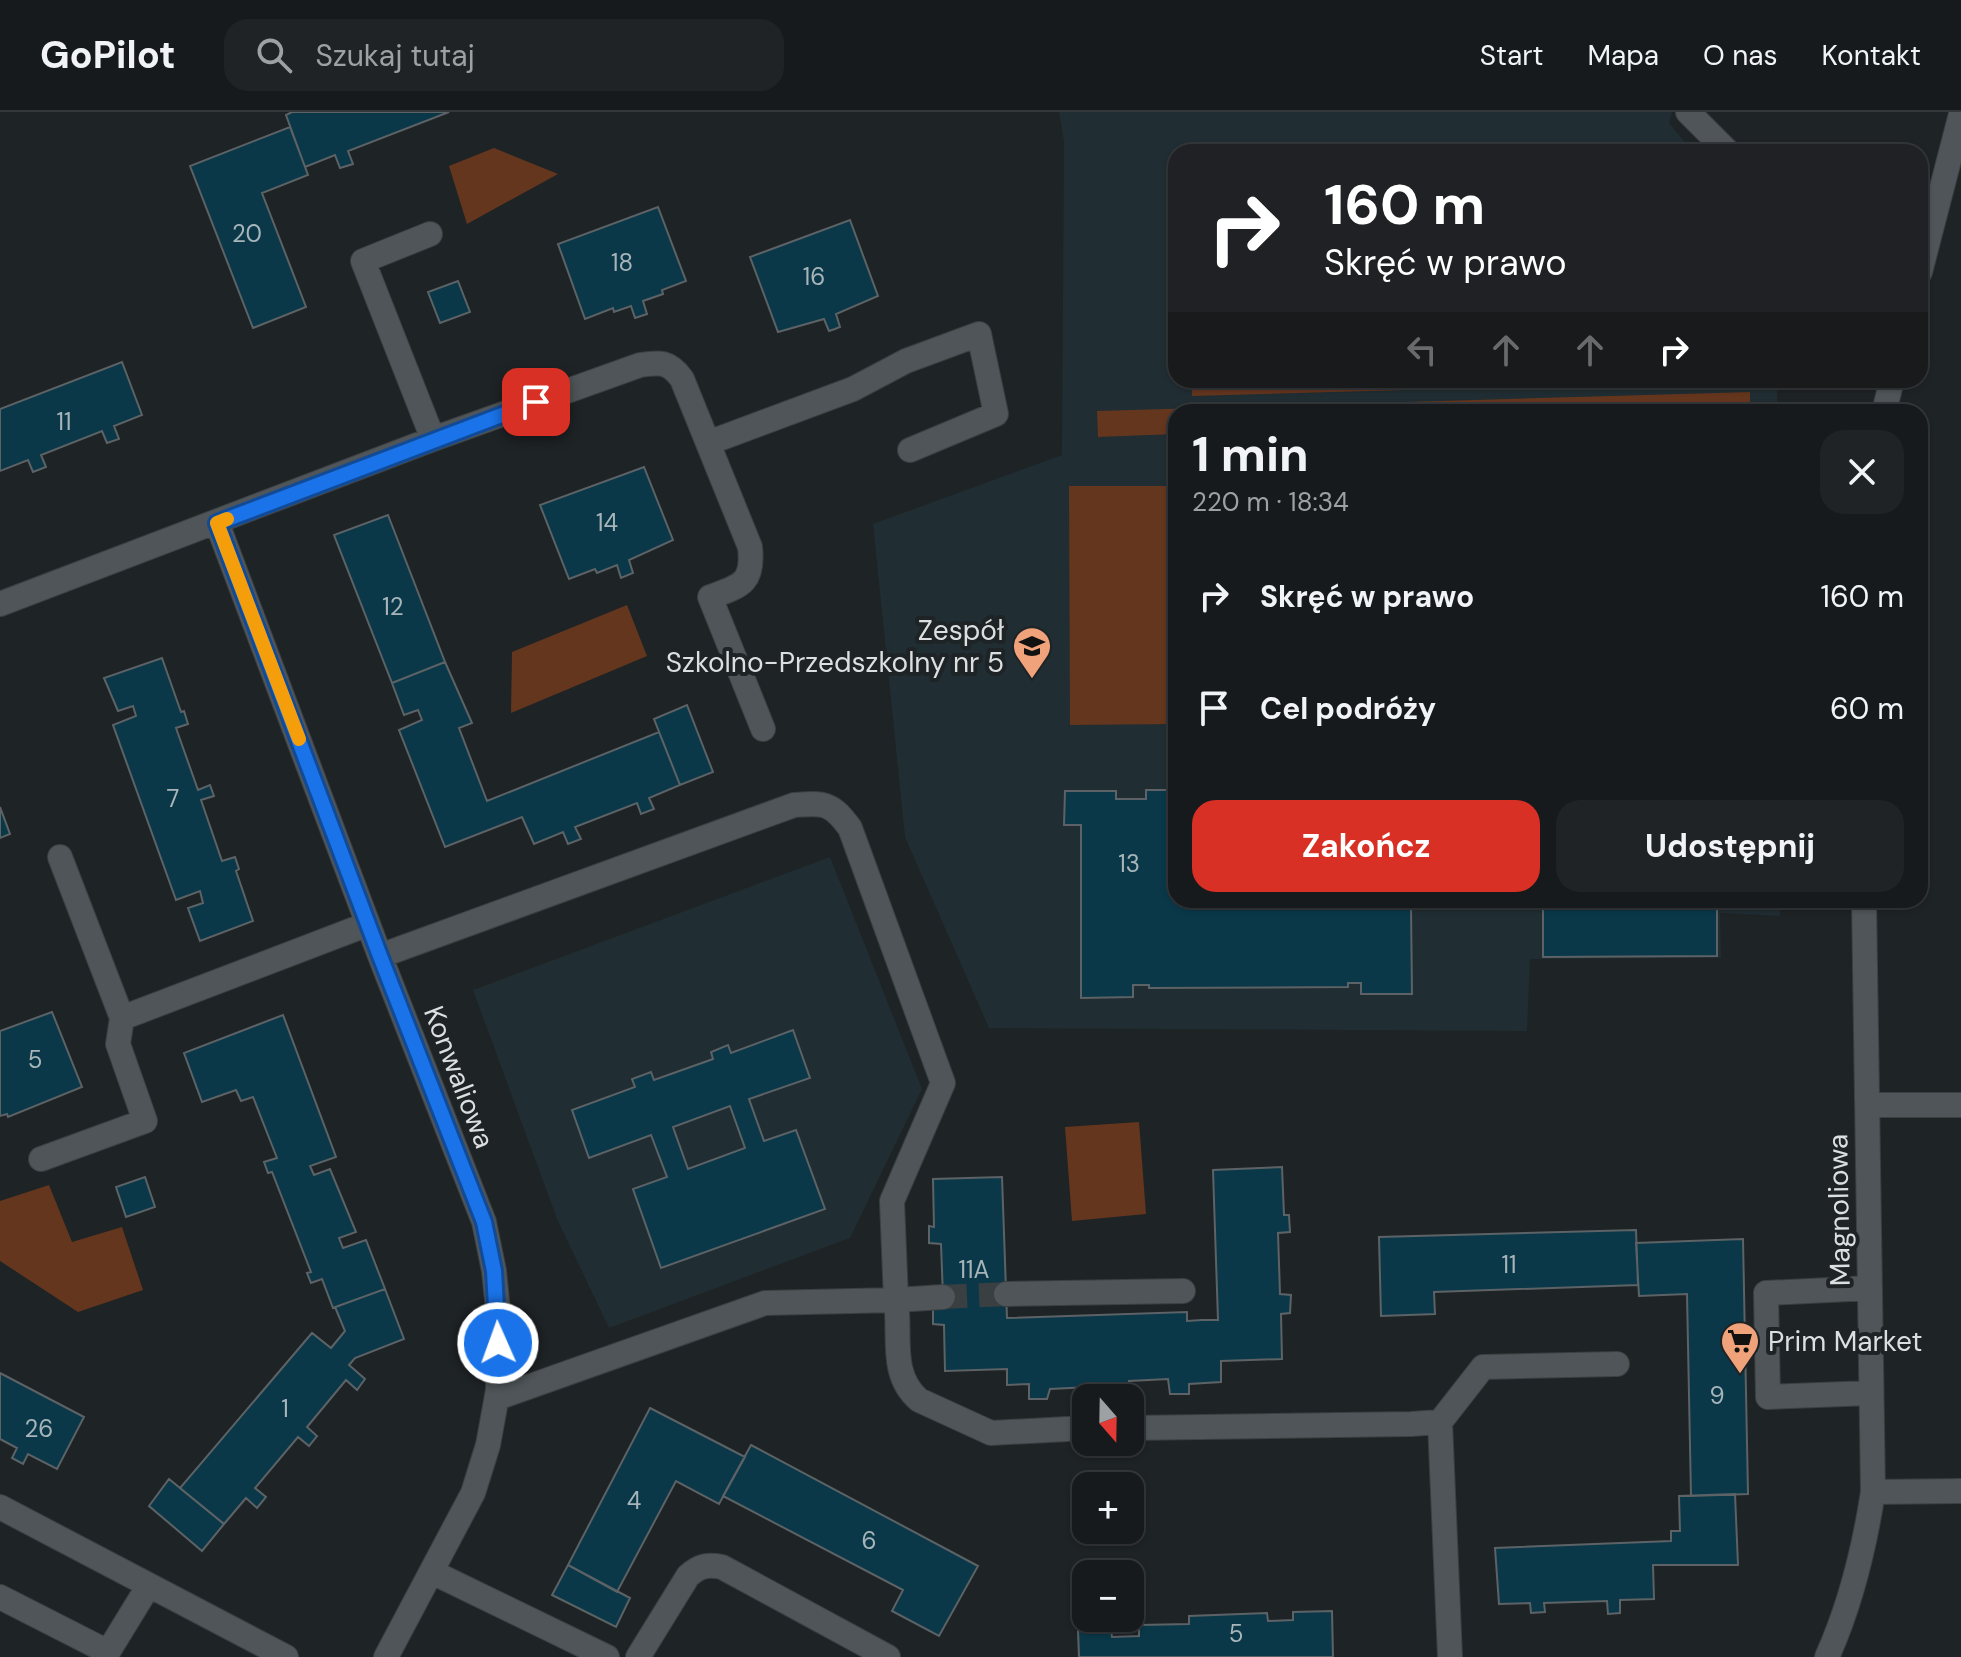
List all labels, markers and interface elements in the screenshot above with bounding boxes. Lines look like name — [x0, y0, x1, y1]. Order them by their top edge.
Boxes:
search box — [224, 19, 784, 91]
text: GoPilot — [40, 30, 176, 80]
icon: search — [252, 33, 296, 77]
text: Szukaj tutaj — [316, 36, 475, 75]
text: Start — [1480, 37, 1544, 74]
text: Mapa — [1588, 37, 1659, 74]
text: O nas — [1703, 37, 1778, 74]
text: Kontakt — [1822, 37, 1921, 74]
text: 160 m — [1324, 168, 1485, 241]
icon: right — [1192, 176, 1296, 280]
house number: 20 — [232, 218, 262, 249]
text: Skręć w prawo — [1324, 239, 1567, 286]
house number: 18 — [611, 247, 633, 278]
house number: 16 — [803, 261, 825, 292]
icon: left — [1400, 328, 1444, 372]
icon: ahead — [1484, 328, 1528, 372]
icon: ahead — [1568, 328, 1612, 372]
icon: right — [1652, 328, 1696, 372]
pin — [502, 368, 570, 436]
icon: arrive — [514, 380, 558, 424]
house number: 11 — [57, 406, 71, 437]
text: 1 min — [1192, 423, 1309, 486]
button: close — [1820, 430, 1904, 514]
text: 220 m · 18:34 — [1192, 485, 1349, 519]
house number: 14 — [596, 507, 618, 538]
icon: right — [1192, 574, 1236, 618]
text: Skręć w prawo — [1260, 577, 1474, 616]
text: 160 m — [1821, 577, 1904, 616]
house number: 12 — [382, 591, 404, 622]
place label: Zespół Szkolno-Przedszkolny nr 5 — [666, 612, 1004, 681]
school or university icon: Zespół Szkolno-Przedszkolny nr 5 — [1011, 625, 1053, 680]
icon: arrive — [1192, 686, 1236, 730]
text: Cel podróży — [1260, 689, 1436, 728]
text: 60 m — [1830, 689, 1904, 728]
house number: 7 — [167, 783, 179, 814]
button: Zakończ — [1192, 800, 1540, 892]
button: Udostępnij — [1556, 800, 1904, 892]
house number: 13 — [1118, 848, 1140, 879]
street label: Konwaliowa — [415, 1001, 503, 1153]
house number: 5 — [28, 1044, 42, 1075]
street label: Magnoliowa — [1819, 1134, 1859, 1286]
house number: 11 — [1502, 1249, 1516, 1280]
house number: 11A — [959, 1254, 990, 1285]
position arrow — [456, 1301, 540, 1385]
supermarket icon: Prim Market — [1719, 1320, 1761, 1375]
place label: Prim Market — [1768, 1323, 1922, 1360]
house number: 9 — [1709, 1380, 1725, 1411]
north arrow — [1072, 1384, 1144, 1456]
map controls — [1072, 1384, 1144, 1632]
house number: 1 — [281, 1393, 289, 1424]
house number: 26 — [25, 1413, 53, 1444]
button: + — [1072, 1472, 1144, 1544]
house number: 4 — [627, 1485, 641, 1516]
house number: 6 — [861, 1525, 877, 1556]
button: − — [1072, 1560, 1144, 1632]
house number: 5 — [1229, 1618, 1243, 1649]

